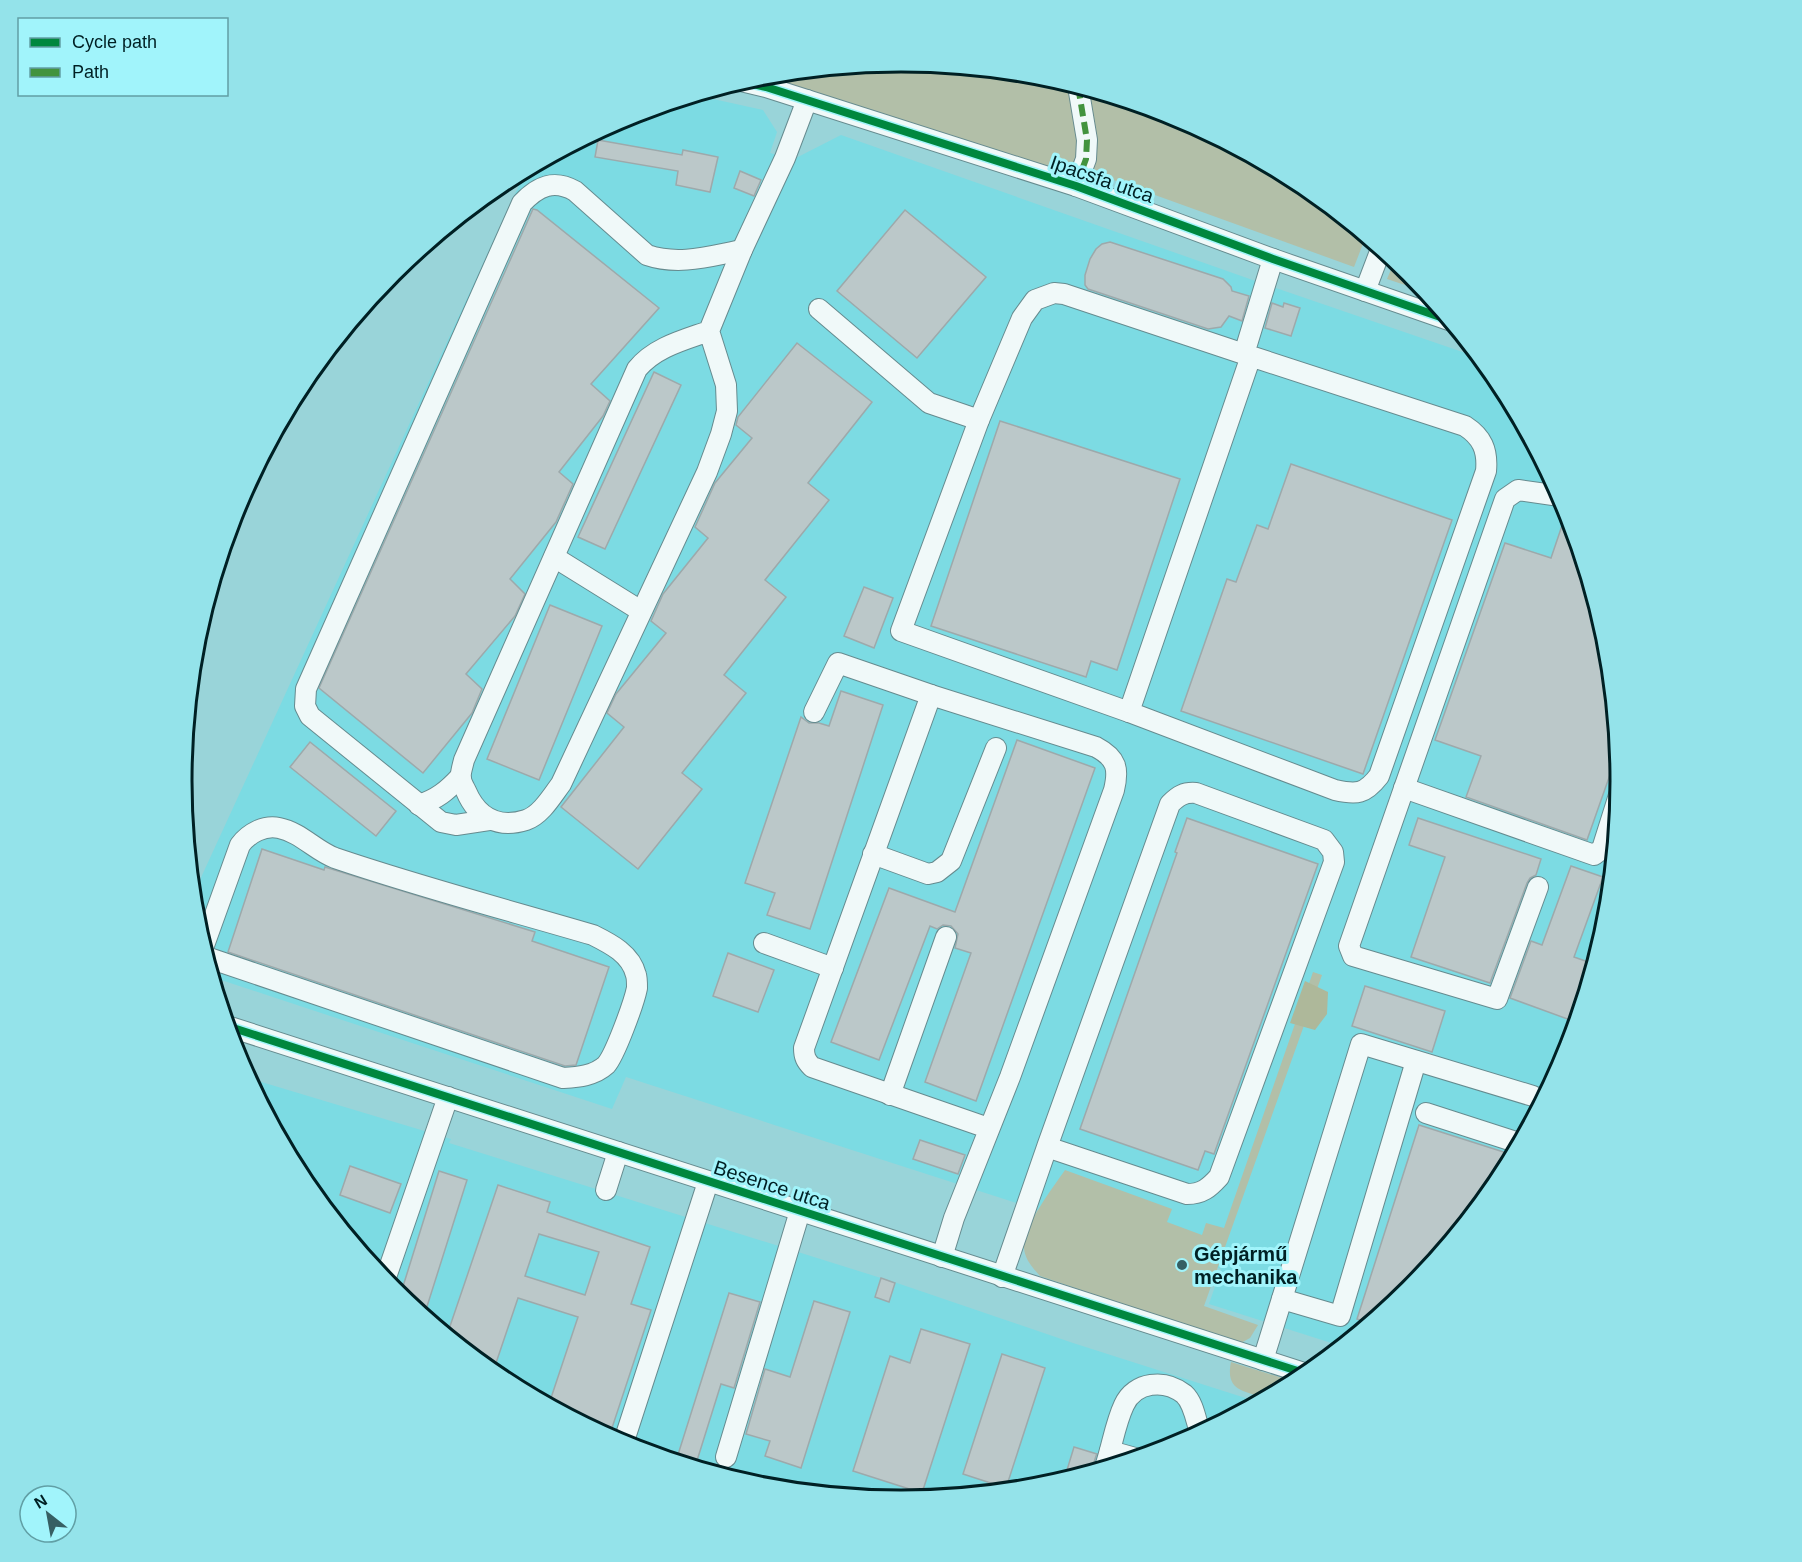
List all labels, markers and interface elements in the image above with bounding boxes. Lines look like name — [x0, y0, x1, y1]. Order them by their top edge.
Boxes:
legend — [18, 18, 228, 96]
text: Cycle path — [72, 32, 157, 52]
text: Path — [72, 62, 109, 82]
street label: Ipacsfa utca — [1047, 151, 1157, 207]
street label: Besence utca — [711, 1156, 834, 1214]
place label: Gépjármű mechanika — [1194, 1243, 1298, 1288]
marker: Gépjármű mechanika — [1175, 1258, 1189, 1272]
north arrow — [18, 1484, 78, 1544]
text: N — [31, 1491, 50, 1512]

